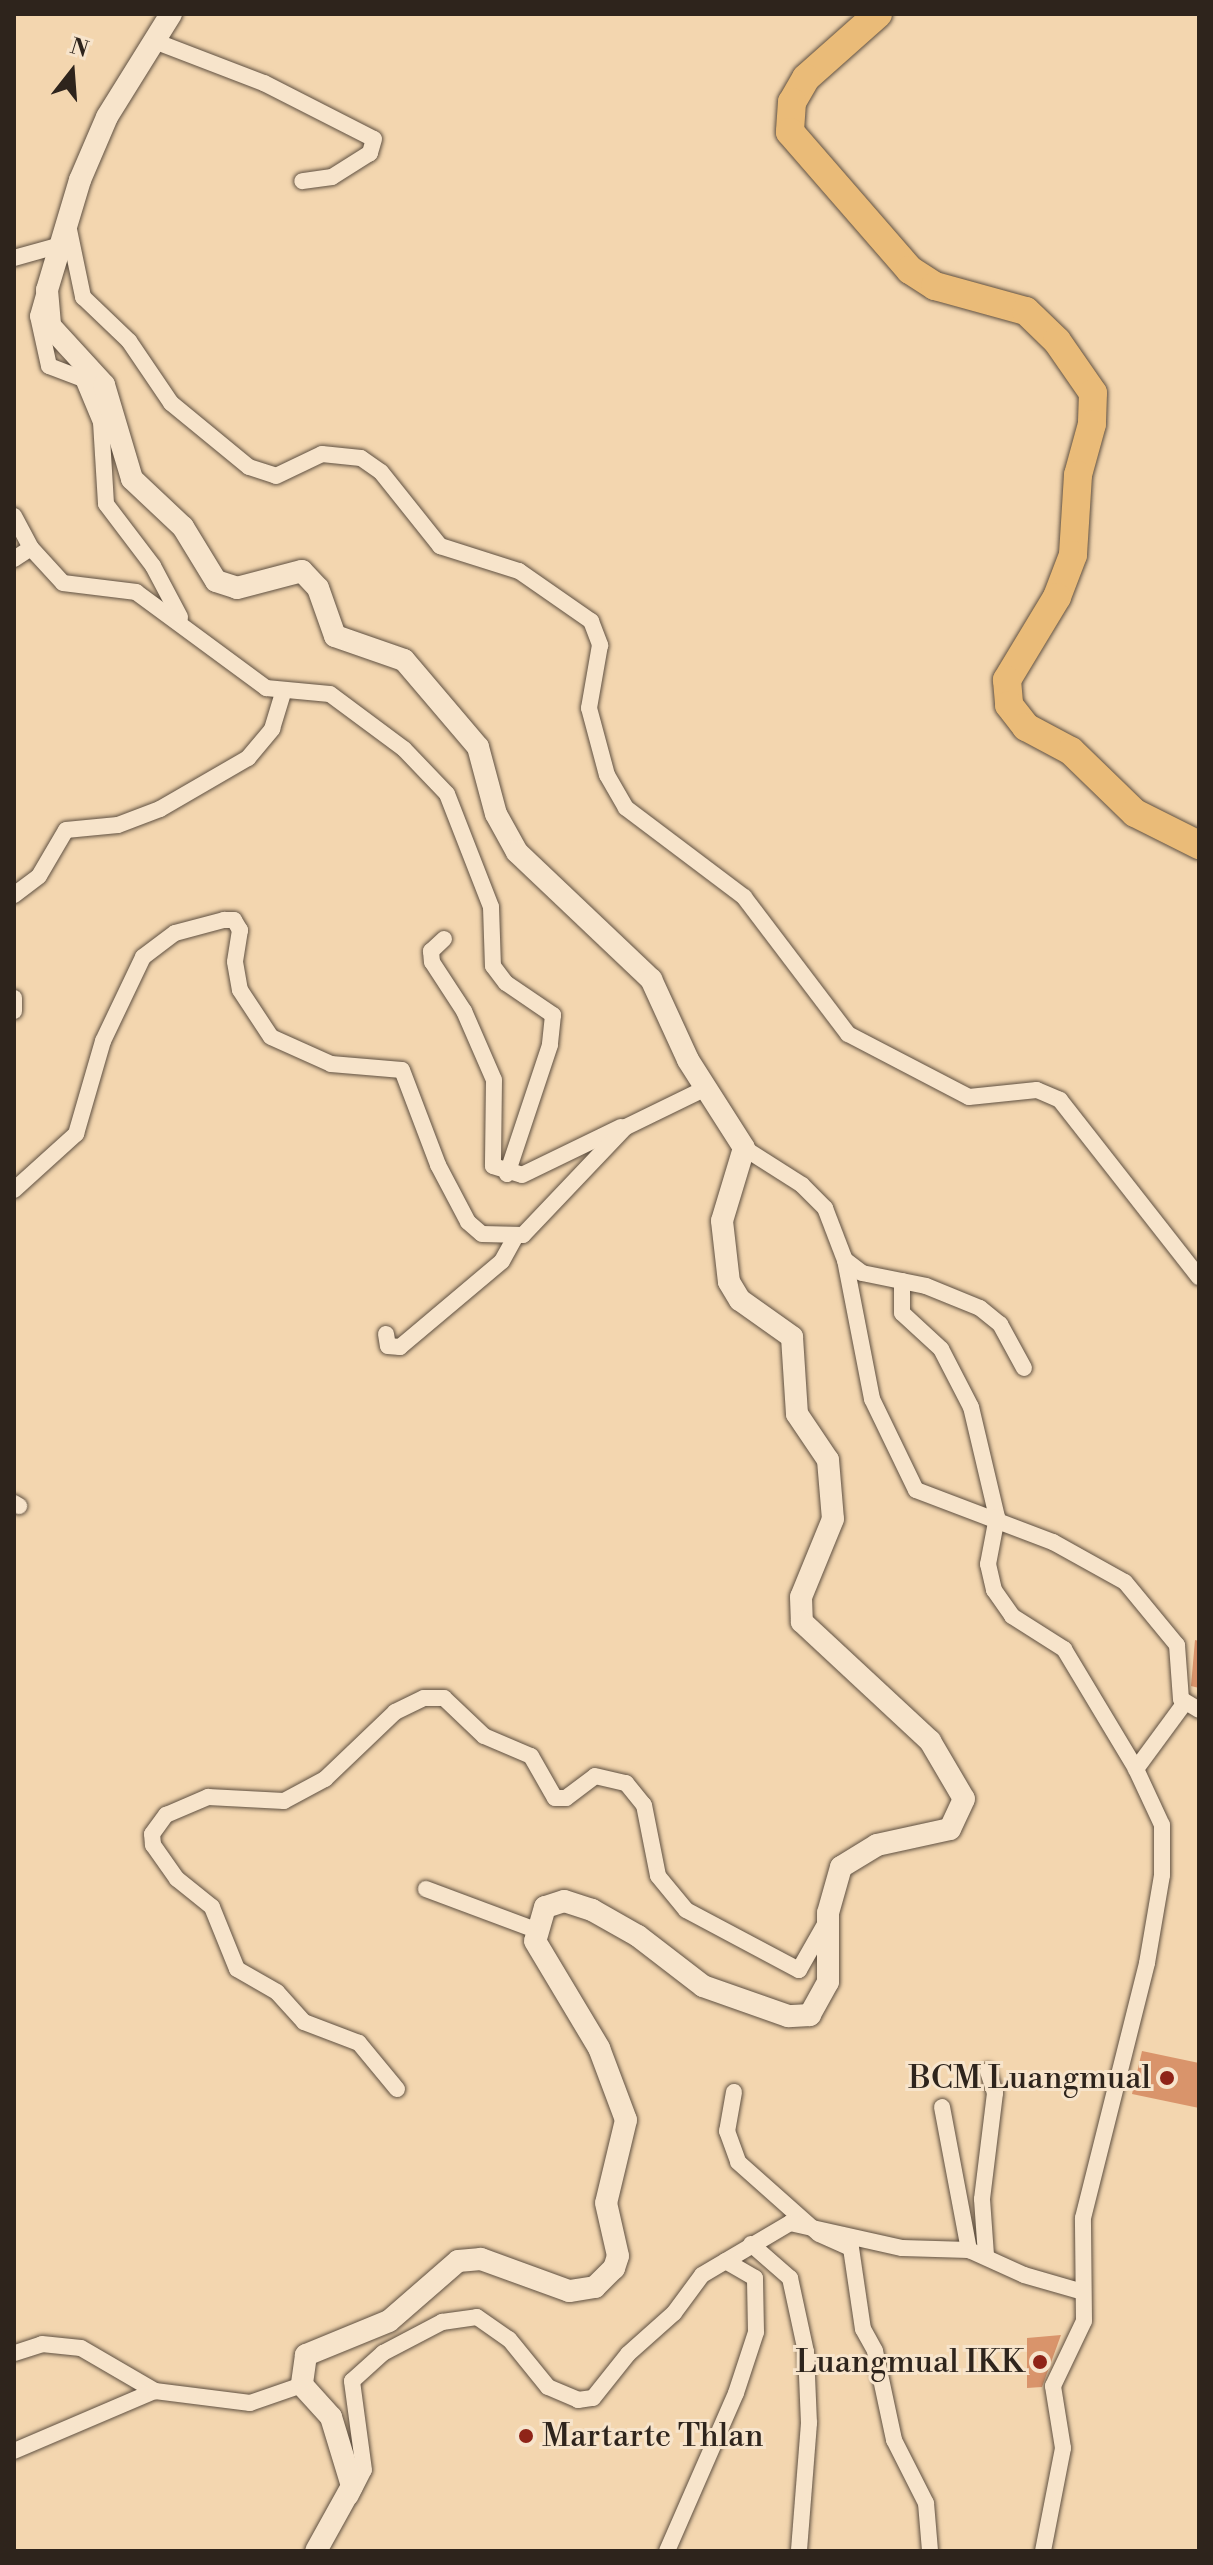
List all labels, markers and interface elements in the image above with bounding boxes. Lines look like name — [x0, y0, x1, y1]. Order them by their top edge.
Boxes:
north arrow — [32, 32, 112, 112]
text: N — [67, 33, 91, 64]
place label: BCM Luangmual — [908, 2059, 1151, 2097]
marker: BCM Luangmual — [1158, 2069, 1176, 2087]
place label: Luangmual IKK — [795, 2343, 1024, 2381]
marker: Luangmual IKK — [1031, 2353, 1049, 2371]
place label: Martarte Thlan — [542, 2417, 764, 2455]
marker: Martarte Thlan — [517, 2427, 535, 2445]

